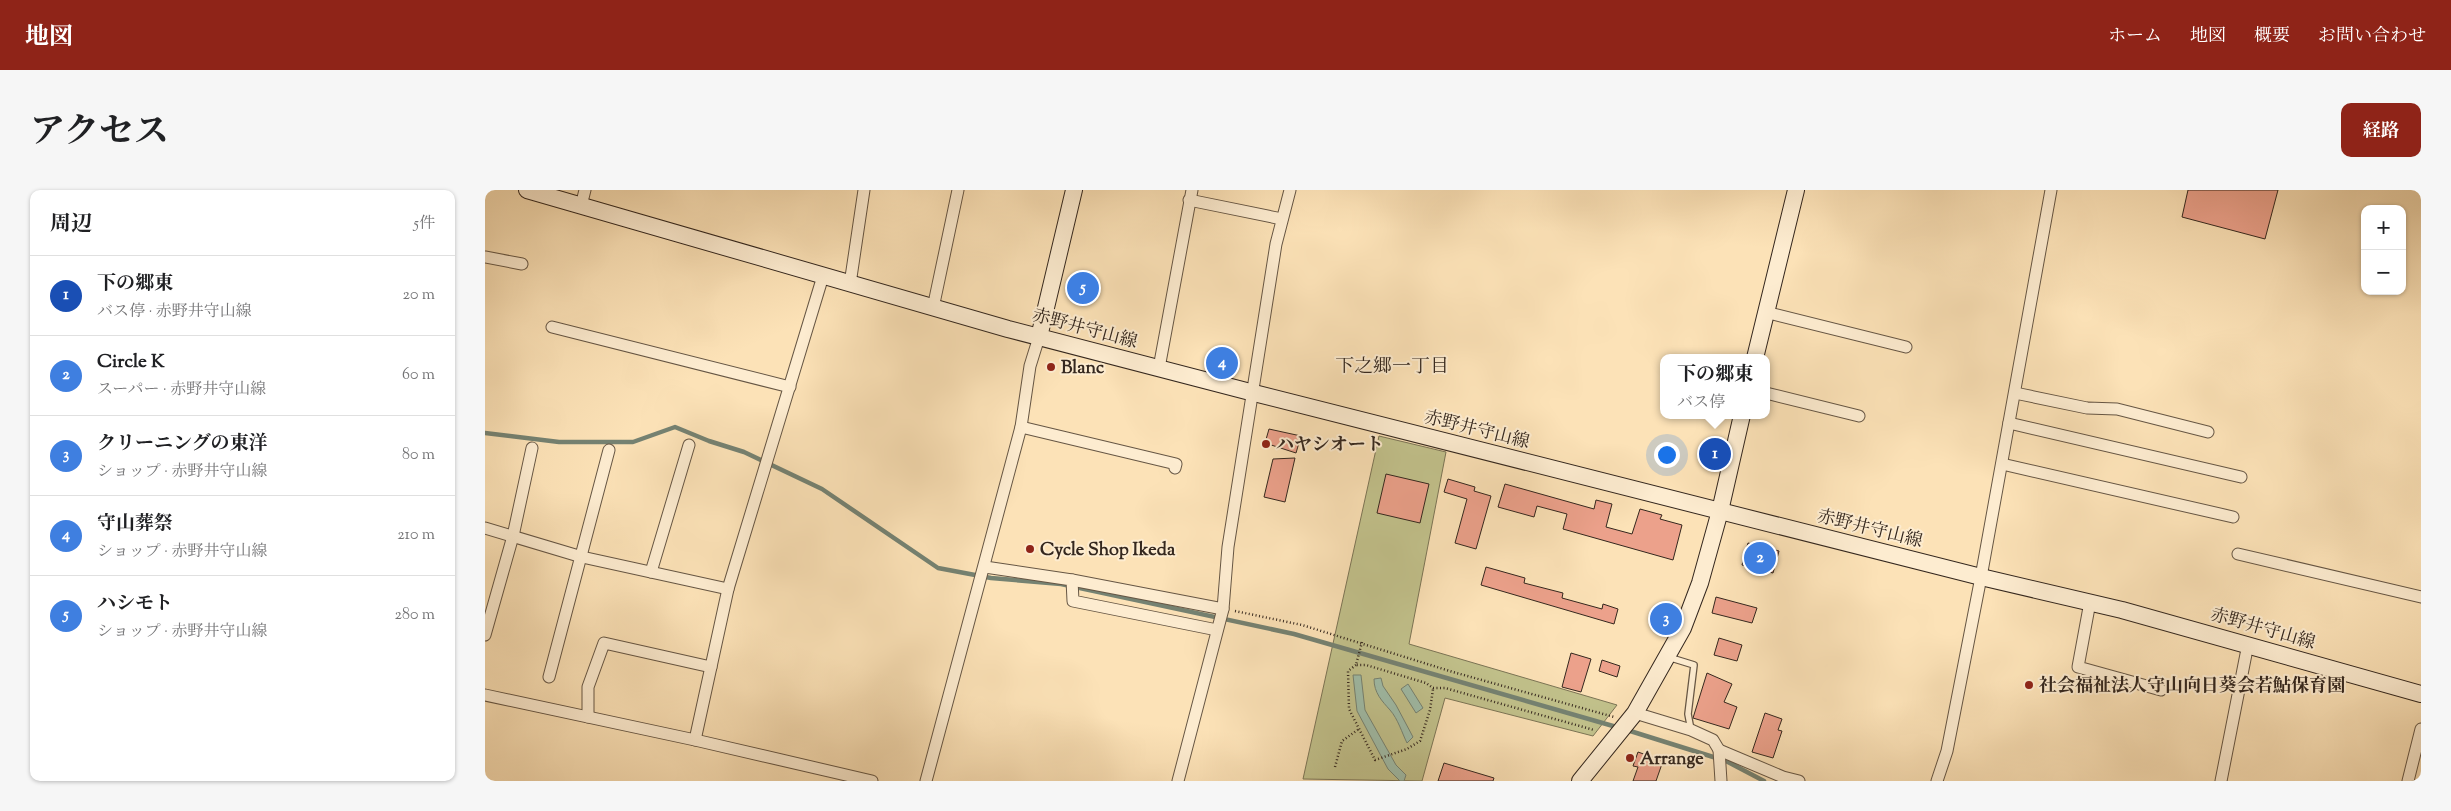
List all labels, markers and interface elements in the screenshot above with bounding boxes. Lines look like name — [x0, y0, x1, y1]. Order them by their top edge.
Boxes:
text: 地図 — [25, 21, 73, 55]
text: ホーム — [2108, 24, 2162, 50]
text: 地図 — [2190, 24, 2226, 50]
text: 概要 — [2254, 24, 2290, 50]
text: お問い合わせ — [2318, 24, 2426, 50]
button: 経路 — [2341, 103, 2421, 157]
text: アクセス — [30, 108, 169, 159]
map controls — [2361, 205, 2406, 295]
button: + — [2361, 205, 2406, 250]
text: 周辺 — [50, 210, 92, 240]
text: 5件 — [414, 213, 435, 236]
button: − — [2361, 250, 2406, 295]
pin: 5 — [1067, 269, 1099, 307]
text: 下の郷東 — [97, 271, 173, 298]
text: 1 — [63, 284, 69, 307]
text: 20 m — [402, 284, 435, 307]
text: バス停 · 赤野井守山線 — [97, 301, 252, 324]
street label: 赤野井守山線 — [1029, 303, 1140, 356]
pin: 4 — [1206, 344, 1238, 382]
text: Circle K — [97, 349, 165, 376]
district label: 下之郷一丁目 — [1335, 354, 1449, 381]
popup — [1660, 354, 1770, 419]
place label: Blanc — [1061, 356, 1105, 382]
marker: Blanc — [1045, 361, 1057, 373]
text: 下の郷東 — [1677, 362, 1753, 389]
text: 2 — [62, 364, 70, 387]
text: 60 m — [402, 364, 435, 387]
text: スーパー · 赤野井守山線 — [97, 379, 266, 402]
text: バス停 — [1677, 392, 1725, 415]
street label: 赤野井守山線 — [1421, 405, 1532, 457]
text: クリーニングの東洋 — [97, 431, 268, 458]
place label: ハヤシオート — [1276, 433, 1384, 459]
pin: 1 — [1699, 435, 1731, 473]
marker: ハヤシオート — [1260, 438, 1272, 450]
your location — [1654, 442, 1680, 468]
text: 3 — [63, 444, 69, 467]
text: 80 m — [402, 444, 435, 467]
text: ショップ · 赤野井守山線 — [97, 461, 268, 484]
street label: 赤野井守山線 — [1814, 504, 1925, 556]
text: 守山葬祭 — [97, 511, 173, 538]
text: 4 — [62, 524, 70, 547]
text: 210 m — [397, 524, 435, 547]
place label: Cycle Shop Ikeda — [1040, 538, 1176, 564]
pin: 2 — [1744, 539, 1776, 577]
text: ショップ · 赤野井守山線 — [97, 541, 268, 564]
marker: Cycle Shop Ikeda — [1024, 543, 1036, 555]
text: ハシモト — [97, 591, 173, 618]
pin: 3 — [1650, 600, 1682, 638]
street label: 赤野井守山線 — [2207, 603, 2318, 657]
text: 5 — [63, 604, 69, 627]
text: 280 m — [394, 604, 435, 627]
text: ショップ · 赤野井守山線 — [97, 621, 268, 644]
place label: 社会福祉法人守山向日葵会若鮎保育園 — [2039, 674, 2345, 700]
marker: 社会福祉法人守山向日葵会若鮎保育園 — [2023, 679, 2035, 691]
place label: Arrange — [1640, 747, 1704, 773]
marker: Arrange — [1624, 752, 1636, 764]

